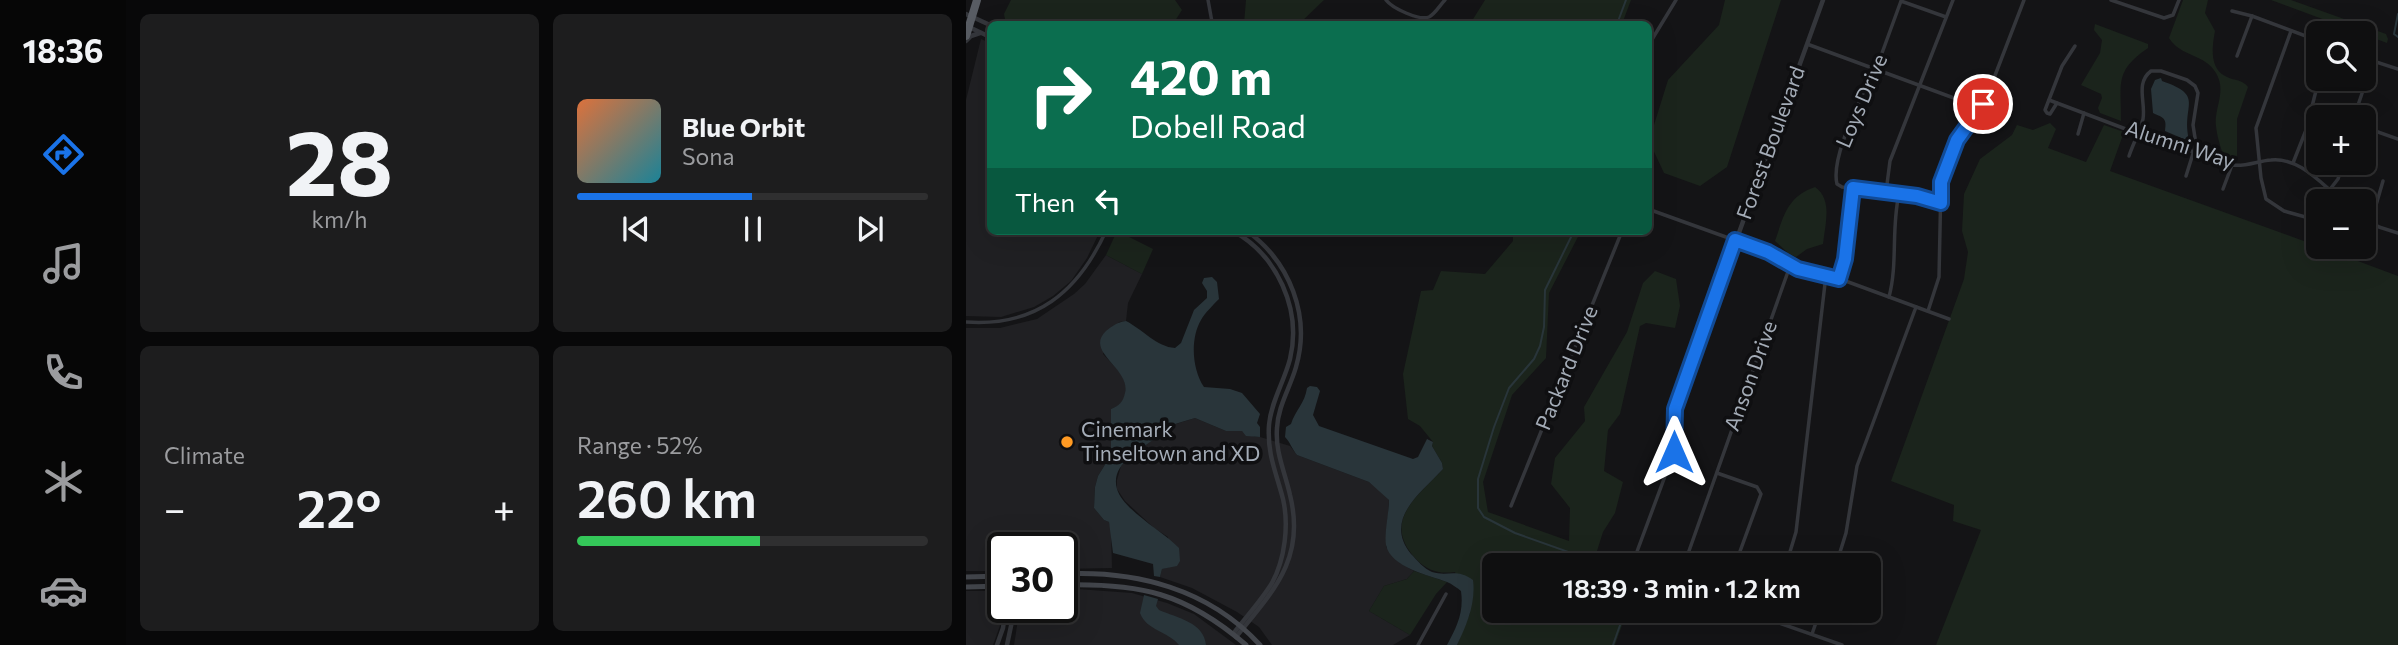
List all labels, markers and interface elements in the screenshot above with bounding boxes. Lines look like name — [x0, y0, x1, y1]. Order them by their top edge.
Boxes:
map controls — [2306, 21, 2376, 259]
button: search — [2306, 21, 2376, 91]
text: 18:36 — [22, 30, 104, 70]
text: 420 m — [1130, 45, 1272, 105]
icon: right — [1015, 49, 1106, 140]
street label: Loys Drive — [1830, 50, 1892, 151]
street label: Forest Boulevard — [1730, 63, 1809, 222]
pin — [1953, 74, 2013, 134]
icon: arrive — [1964, 85, 2002, 123]
text: 28 — [286, 103, 393, 215]
text: Dobell Road — [1130, 105, 1306, 145]
button: + — [2306, 105, 2376, 175]
text: Blue Orbit — [682, 111, 805, 142]
street label: Alumni Way — [2123, 114, 2238, 173]
icon: directions — [39, 130, 88, 179]
text: Sona — [682, 142, 734, 170]
icon: left — [1089, 182, 1127, 220]
text: Then — [1015, 186, 1075, 217]
button: − — [2306, 189, 2376, 259]
text: km/h — [312, 205, 367, 233]
icon: previous — [617, 210, 655, 248]
icon: pause — [734, 210, 772, 248]
icon: next — [851, 210, 889, 248]
icon: music — [39, 239, 88, 288]
street label: Packard Drive — [1529, 302, 1602, 433]
street label: Anson Drive — [1718, 317, 1781, 434]
icon: phone — [39, 348, 88, 397]
position arrow — [1637, 415, 1711, 489]
place label: Cinemark Tinseltown and XD — [1081, 416, 1260, 465]
text: Range · 52% — [577, 431, 702, 459]
marker: Cinemark Tinseltown and XD — [1059, 434, 1075, 450]
text: Climate — [164, 441, 245, 469]
icon: climate — [39, 457, 88, 506]
text: 260 km — [577, 465, 757, 529]
text: 22° — [297, 475, 381, 539]
text: − — [164, 484, 186, 531]
text: + — [493, 484, 515, 531]
speed limit sign: 30 — [987, 532, 1078, 623]
icon: car — [39, 566, 88, 615]
text: 18:39 · 3 min · 1.2 km — [1562, 572, 1801, 603]

